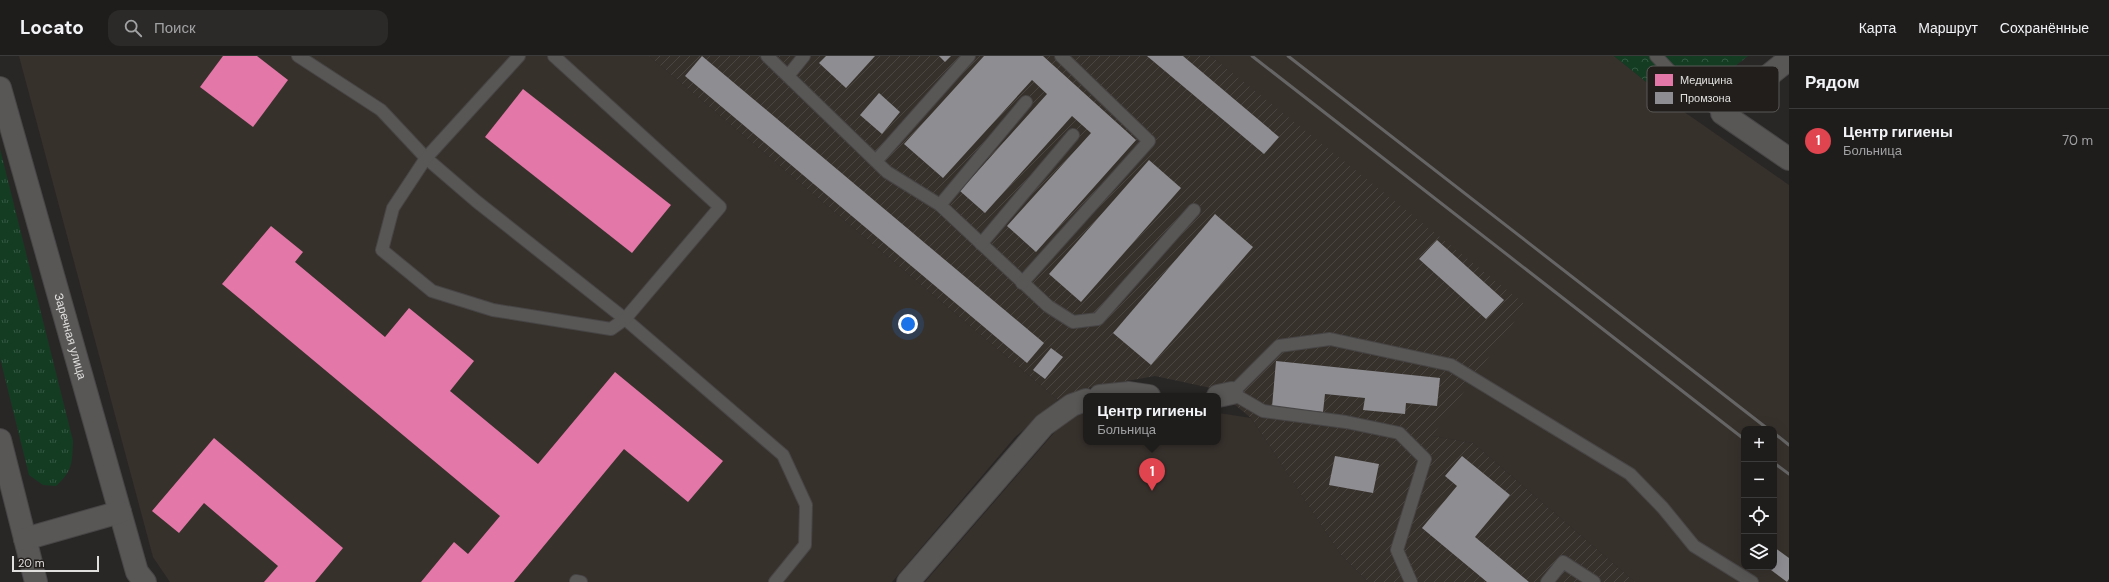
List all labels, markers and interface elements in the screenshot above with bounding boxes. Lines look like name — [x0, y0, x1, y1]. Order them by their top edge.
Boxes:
search box — [108, 10, 388, 46]
text: Locato — [20, 15, 84, 40]
icon: search — [122, 17, 144, 39]
text: Поиск — [154, 18, 195, 38]
text: Карта — [1859, 19, 1896, 37]
text: Маршрут — [1918, 19, 1978, 37]
text: Сохранённые — [2000, 19, 2089, 37]
legend — [1647, 66, 1779, 112]
text: Рядом — [1805, 71, 1860, 93]
text: Медицина — [1680, 73, 1733, 87]
text: Промзона — [1680, 91, 1732, 105]
text: Центр гигиены — [1843, 122, 1953, 142]
text: 1 — [1816, 132, 1820, 149]
text: 70 m — [2062, 132, 2093, 149]
text: Больница — [1843, 142, 1902, 159]
street label: Заречная улица — [50, 291, 90, 382]
your location — [898, 314, 918, 334]
popup — [1083, 393, 1221, 445]
text: Центр гигиены — [1097, 401, 1207, 421]
text: Больница — [1097, 421, 1156, 438]
map controls — [1741, 426, 1777, 570]
button: + — [1741, 426, 1777, 462]
pin: 1 — [1139, 458, 1165, 491]
button: − — [1741, 462, 1777, 498]
button: locate — [1741, 498, 1777, 534]
button: layers — [1741, 534, 1777, 570]
scale bar — [12, 554, 99, 573]
text: 20 m — [18, 556, 44, 570]

